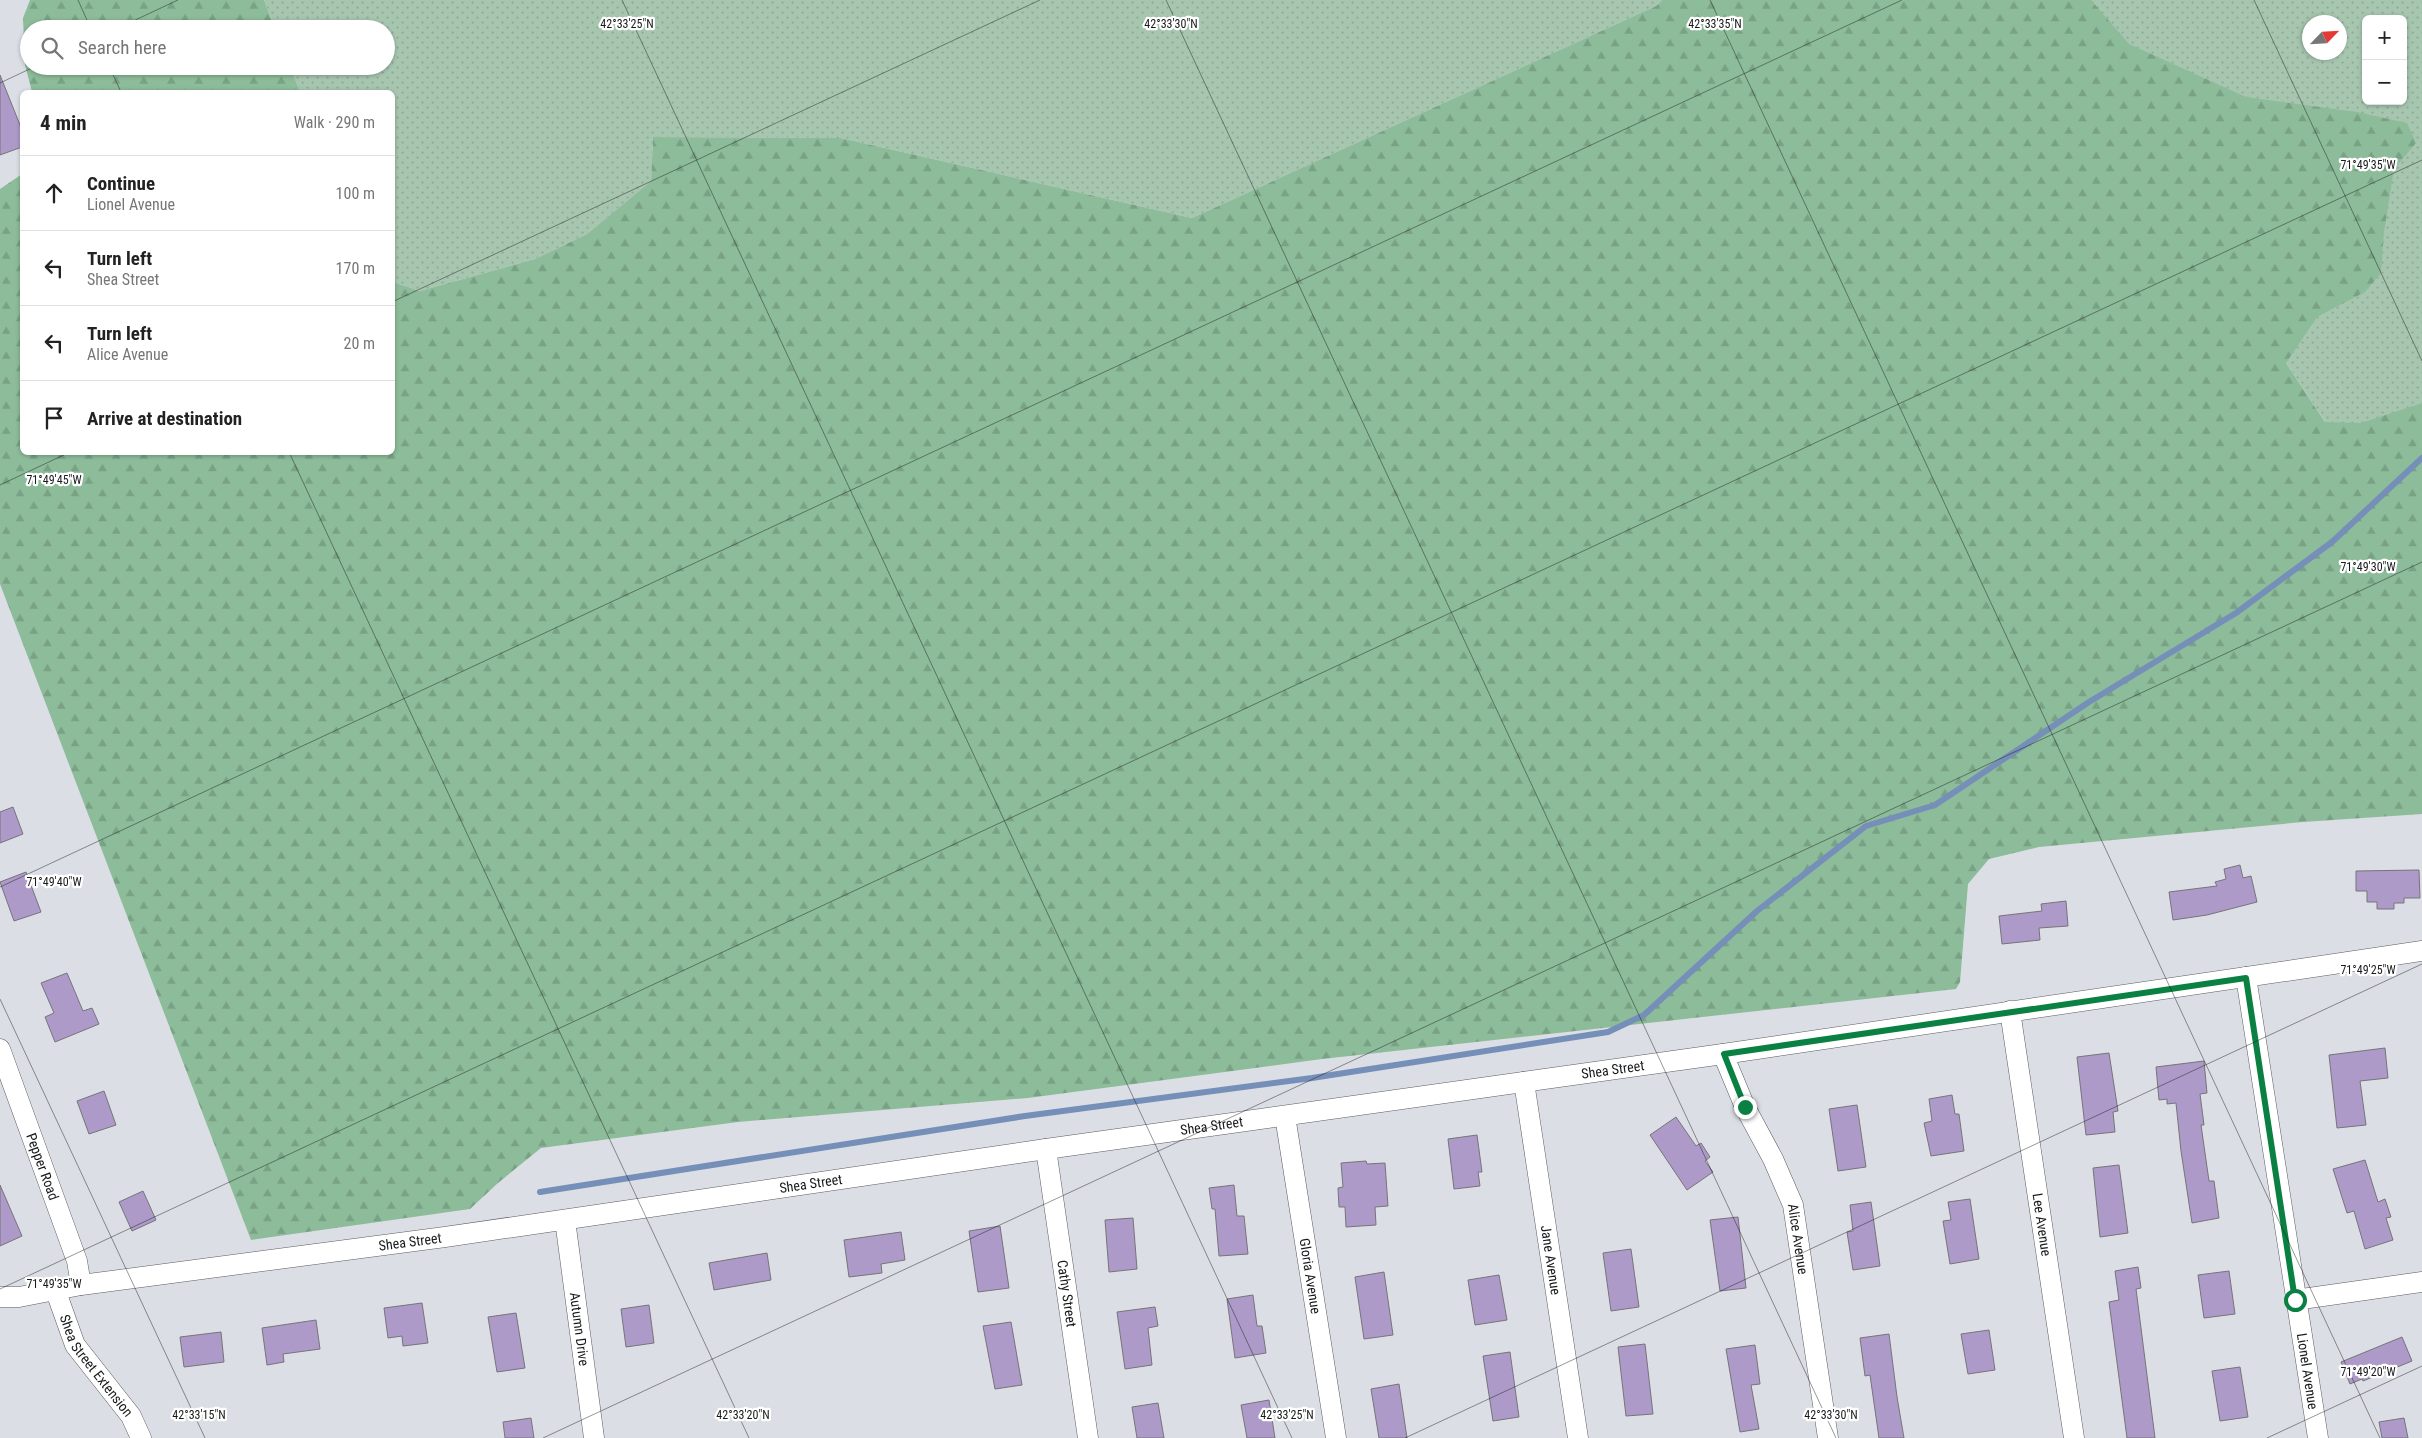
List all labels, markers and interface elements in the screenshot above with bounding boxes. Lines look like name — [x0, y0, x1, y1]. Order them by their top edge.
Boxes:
north arrow — [2302, 15, 2347, 60]
map controls — [2362, 15, 2407, 105]
button: + — [2362, 15, 2407, 60]
text: 42°33'25"N — [600, 17, 654, 31]
text: 42°33'30"N — [1144, 17, 1198, 31]
text: 42°33'35"N — [1688, 17, 1742, 31]
search box — [20, 20, 395, 75]
icon: search — [38, 34, 66, 62]
text: Search here — [78, 36, 166, 59]
button: − — [2362, 60, 2407, 105]
text: 4 min — [40, 111, 87, 135]
text: Walk · 290 m — [294, 113, 375, 132]
text: 71°49'35"W — [2340, 158, 2396, 172]
text: Continue — [87, 172, 155, 195]
icon: ahead — [40, 179, 68, 207]
text: 100 m — [336, 184, 375, 203]
text: Lionel Avenue — [87, 195, 175, 214]
text: Turn left — [87, 247, 152, 270]
icon: left — [40, 254, 68, 282]
text: 170 m — [336, 259, 375, 278]
text: Shea Street — [87, 270, 159, 289]
text: Turn left — [87, 322, 152, 345]
icon: left — [40, 329, 68, 357]
text: 20 m — [343, 334, 375, 353]
text: Alice Avenue — [87, 345, 168, 364]
icon: arrive — [40, 404, 68, 432]
text: Arrive at destination — [87, 407, 242, 430]
text: 71°49'45"W — [26, 473, 82, 487]
text: 71°49'30"W — [2340, 560, 2396, 574]
text: 71°49'40"W — [26, 875, 82, 889]
text: 71°49'25"W — [2340, 963, 2396, 977]
street label: Shea Street — [1580, 1057, 1645, 1082]
route end — [1734, 1096, 1757, 1119]
street label: Shea Street — [1179, 1113, 1244, 1138]
street label: Pepper Road — [23, 1131, 62, 1202]
street label: Shea Street — [778, 1171, 843, 1196]
street label: Lee Avenue — [2029, 1192, 2055, 1258]
street label: Alice Avenue — [1785, 1203, 1811, 1276]
street label: Jane Avenue — [1538, 1224, 1564, 1296]
street label: Shea Street — [378, 1230, 442, 1254]
street label: Gloria Avenue — [1296, 1237, 1324, 1315]
street label: Cathy Street — [1054, 1259, 1080, 1328]
text: 71°49'35"W — [26, 1277, 82, 1291]
route start — [2284, 1289, 2307, 1312]
street label: Autumn Drive — [567, 1291, 592, 1367]
street label: Shea Street Extension — [57, 1312, 136, 1420]
street label: Lionel Avenue — [2294, 1332, 2321, 1411]
text: 71°49'20"W — [2340, 1365, 2396, 1379]
text: 42°33'15"N — [172, 1408, 226, 1422]
text: 42°33'20"N — [716, 1408, 770, 1422]
text: 42°33'25"N — [1260, 1408, 1314, 1422]
text: 42°33'30"N — [1804, 1408, 1858, 1422]

